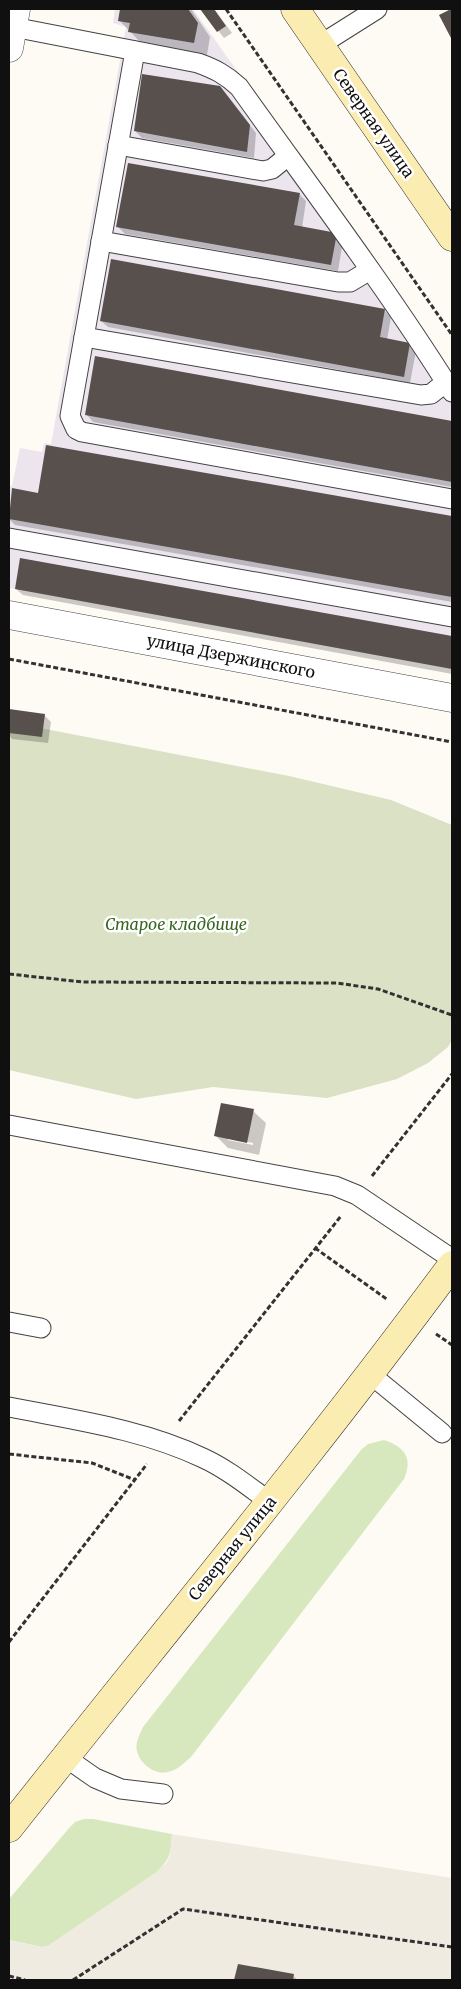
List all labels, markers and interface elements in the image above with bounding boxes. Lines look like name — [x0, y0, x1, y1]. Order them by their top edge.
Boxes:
street label: Северная улица — [329, 65, 419, 182]
street label: улица Дзержинского — [145, 630, 317, 682]
park label: Старое кладбище — [105, 914, 247, 934]
street label: Северная улица — [184, 1491, 280, 1604]

